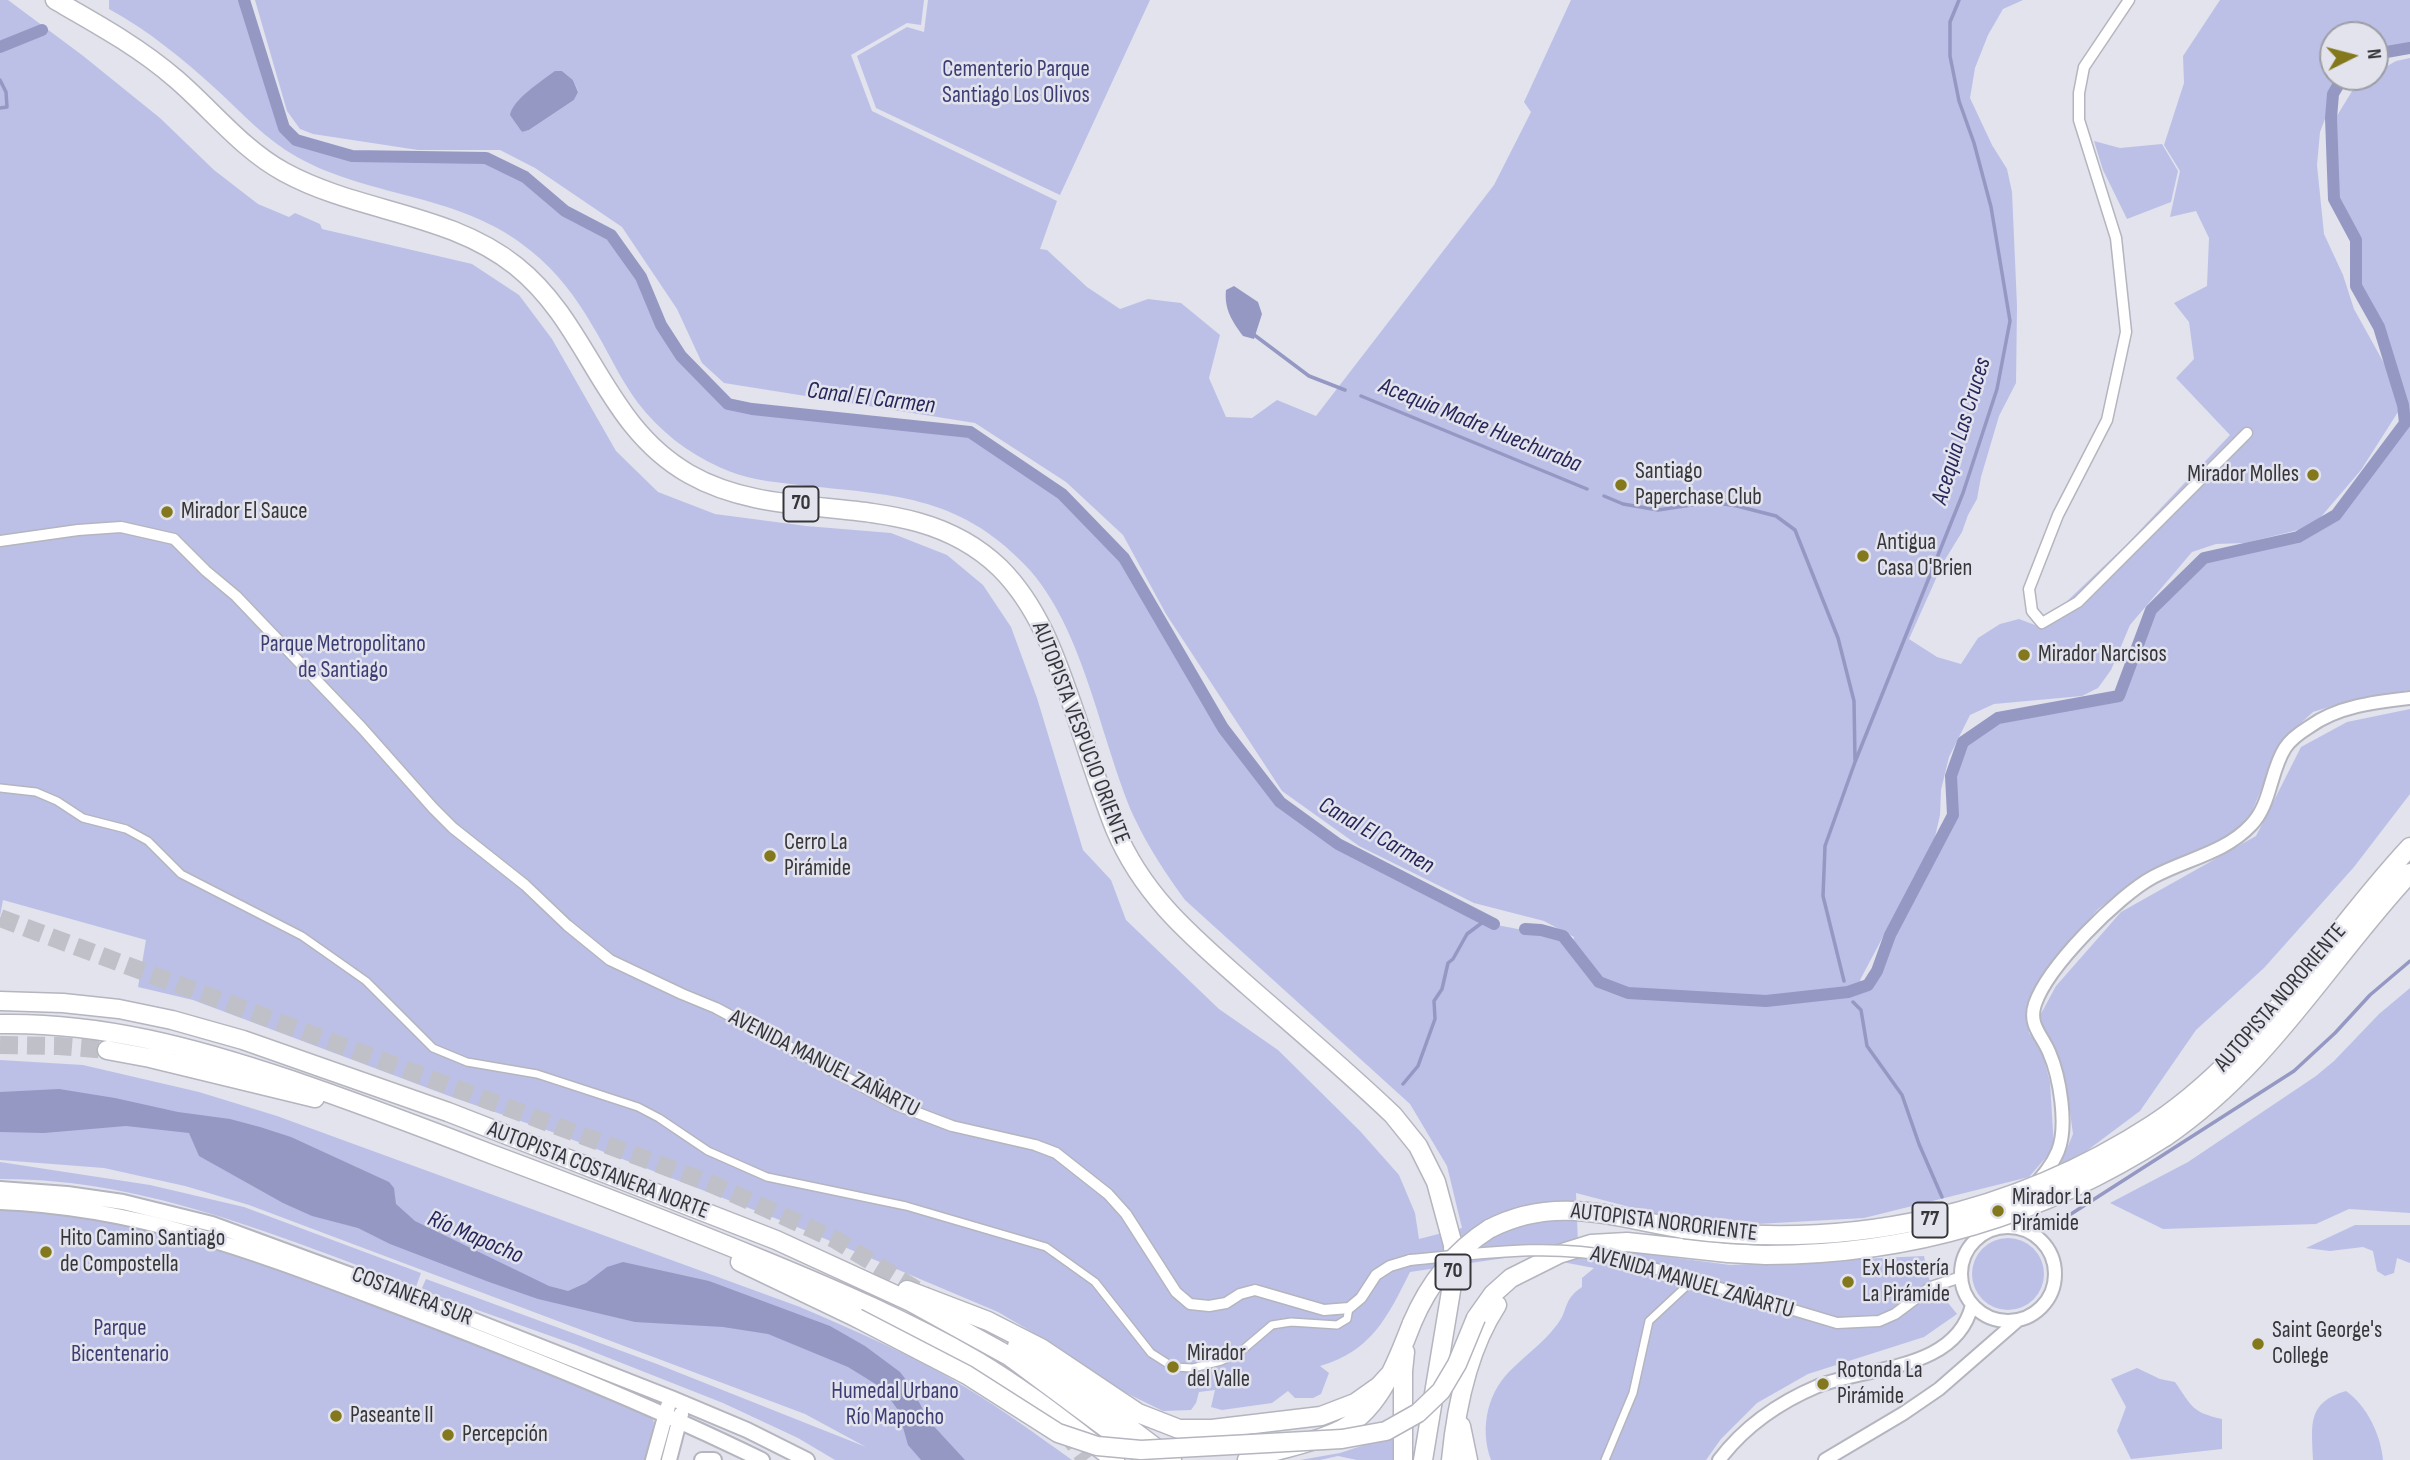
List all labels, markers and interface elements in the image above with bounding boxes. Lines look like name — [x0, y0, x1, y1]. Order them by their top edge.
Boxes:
north arrow — [2319, 21, 2389, 91]
text: N — [2361, 48, 2385, 60]
park label: Cementerio Parque Santiago Los Olivos — [942, 56, 1090, 110]
water label: Acequia Las Cruces — [1926, 354, 1998, 508]
water label: Acequia Madre Huechuraba — [1375, 372, 1585, 480]
water label: Canal El Carmen — [805, 377, 937, 421]
place label: Santiago Paperchase Club — [1635, 458, 1762, 512]
place label: Mirador Molles — [2187, 461, 2299, 489]
marker: Mirador Molles — [2305, 467, 2321, 483]
marker: Santiago Paperchase Club — [1613, 477, 1629, 493]
road number: 70 — [784, 486, 818, 522]
place label: Mirador El Sauce — [181, 498, 307, 526]
marker: Mirador El Sauce — [159, 504, 175, 520]
place label: Antigua Casa O'Brien — [1877, 529, 1972, 583]
marker: Antigua Casa O'Brien — [1855, 548, 1871, 564]
street label: AUTOPISTA VESPUCIO ORIENTE — [1025, 618, 1135, 848]
park label: Parque Metropolitano de Santiago — [260, 631, 426, 685]
place label: Mirador Narcisos — [2038, 641, 2167, 669]
marker: Mirador Narcisos — [2016, 647, 2032, 663]
water label: Canal El Carmen — [1313, 791, 1439, 881]
place label: Cerro La Pirámide — [784, 829, 851, 883]
marker: Cerro La Pirámide — [762, 848, 778, 864]
street label: AUTOPISTA NORORIENTE — [2209, 918, 2353, 1078]
street label: AVENIDA MANUEL ZAÑARTU — [724, 1004, 924, 1124]
street label: AUTOPISTA COSTANERA NORTE — [483, 1116, 713, 1226]
place label: Mirador La Pirámide — [2012, 1184, 2092, 1238]
street label: AUTOPISTA NORORIENTE — [1569, 1198, 1759, 1248]
road number: 77 — [1912, 1202, 1948, 1238]
marker: Mirador La Pirámide — [1990, 1203, 2006, 1219]
water label: Río Mapocho — [423, 1205, 527, 1271]
place label: Hito Camino Santiago de Compostella — [60, 1225, 225, 1279]
street label: AVENIDA MANUEL ZAÑARTU — [1587, 1241, 1797, 1325]
marker: Hito Camino Santiago de Compostella — [38, 1244, 54, 1260]
road number: 70 — [1436, 1254, 1470, 1290]
place label: Ex Hostería La Pirámide — [1862, 1255, 1950, 1309]
street label: COSTANERA SUR — [348, 1261, 476, 1333]
marker: Ex Hostería La Pirámide — [1840, 1274, 1856, 1290]
park label: Parque Bicentenario — [71, 1315, 169, 1369]
place label: Saint George's College — [2272, 1317, 2382, 1371]
marker: Saint George's College — [2250, 1336, 2266, 1352]
place label: Mirador del Valle — [1187, 1340, 1250, 1394]
place label: Rotonda La Pirámide — [1837, 1357, 1923, 1411]
marker: Mirador del Valle — [1165, 1359, 1181, 1375]
marker: Rotonda La Pirámide — [1815, 1376, 1831, 1392]
park label: Humedal Urbano Río Mapocho — [831, 1378, 959, 1432]
place label: Paseante II — [350, 1402, 434, 1430]
marker: Paseante II — [328, 1408, 344, 1424]
place label: Percepción — [462, 1421, 548, 1449]
marker: Percepción — [440, 1427, 456, 1443]

